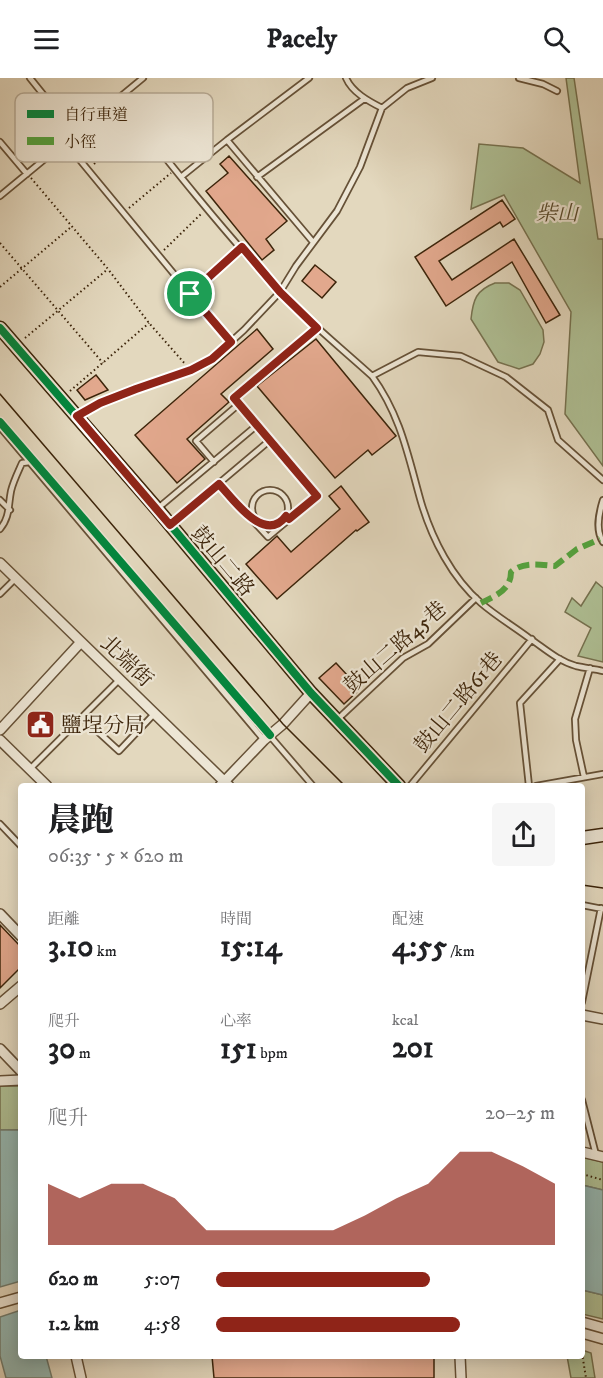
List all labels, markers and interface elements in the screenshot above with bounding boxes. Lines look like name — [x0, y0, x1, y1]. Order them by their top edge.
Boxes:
text: Pacely — [266, 22, 337, 56]
icon: menu — [30, 23, 63, 56]
icon: search — [540, 23, 573, 56]
legend — [15, 93, 213, 162]
text: 自行車道 — [64, 105, 128, 125]
text: 小徑 — [64, 132, 96, 152]
park label: 柴山 — [536, 201, 580, 227]
pin — [164, 268, 215, 319]
icon: arrive — [173, 277, 206, 310]
street label: 鼓山二路 — [185, 521, 259, 602]
street label: 鼓山二路45巷 — [339, 596, 452, 699]
street label: 北端街 — [95, 630, 158, 693]
street label: 鼓山二路61巷 — [409, 647, 508, 758]
public building icon: 鹽埕分局 — [24, 709, 56, 741]
place label: 鹽埕分局 — [61, 713, 145, 739]
text: 晨跑 — [48, 801, 114, 842]
button: share — [492, 803, 555, 866]
text: 06:35 · 5 × 620 m — [48, 844, 184, 869]
text: 距離 — [48, 909, 80, 929]
text: 時間 — [220, 909, 252, 929]
text: 配速 — [392, 909, 424, 929]
text: 3.10 — [48, 929, 93, 966]
text: 15:14 — [220, 929, 282, 966]
text: 4:55 — [392, 929, 447, 966]
text: km — [93, 941, 117, 961]
text: /km — [447, 941, 475, 961]
text: kcal — [392, 1010, 418, 1030]
text: 爬升 — [48, 1011, 80, 1031]
text: 心率 — [220, 1011, 252, 1031]
text: 201 — [392, 1030, 434, 1067]
text: 30 — [48, 1031, 75, 1068]
text: 151 — [220, 1031, 257, 1068]
text: m — [75, 1043, 91, 1063]
text: bpm — [257, 1043, 288, 1063]
text: 20–25 m — [485, 1101, 555, 1126]
text: 爬升 — [48, 1106, 88, 1131]
text: 620 m — [48, 1267, 98, 1292]
text: 5:07 — [144, 1267, 180, 1292]
text: 1.2 km — [48, 1312, 99, 1337]
text: 4:58 — [144, 1312, 181, 1337]

